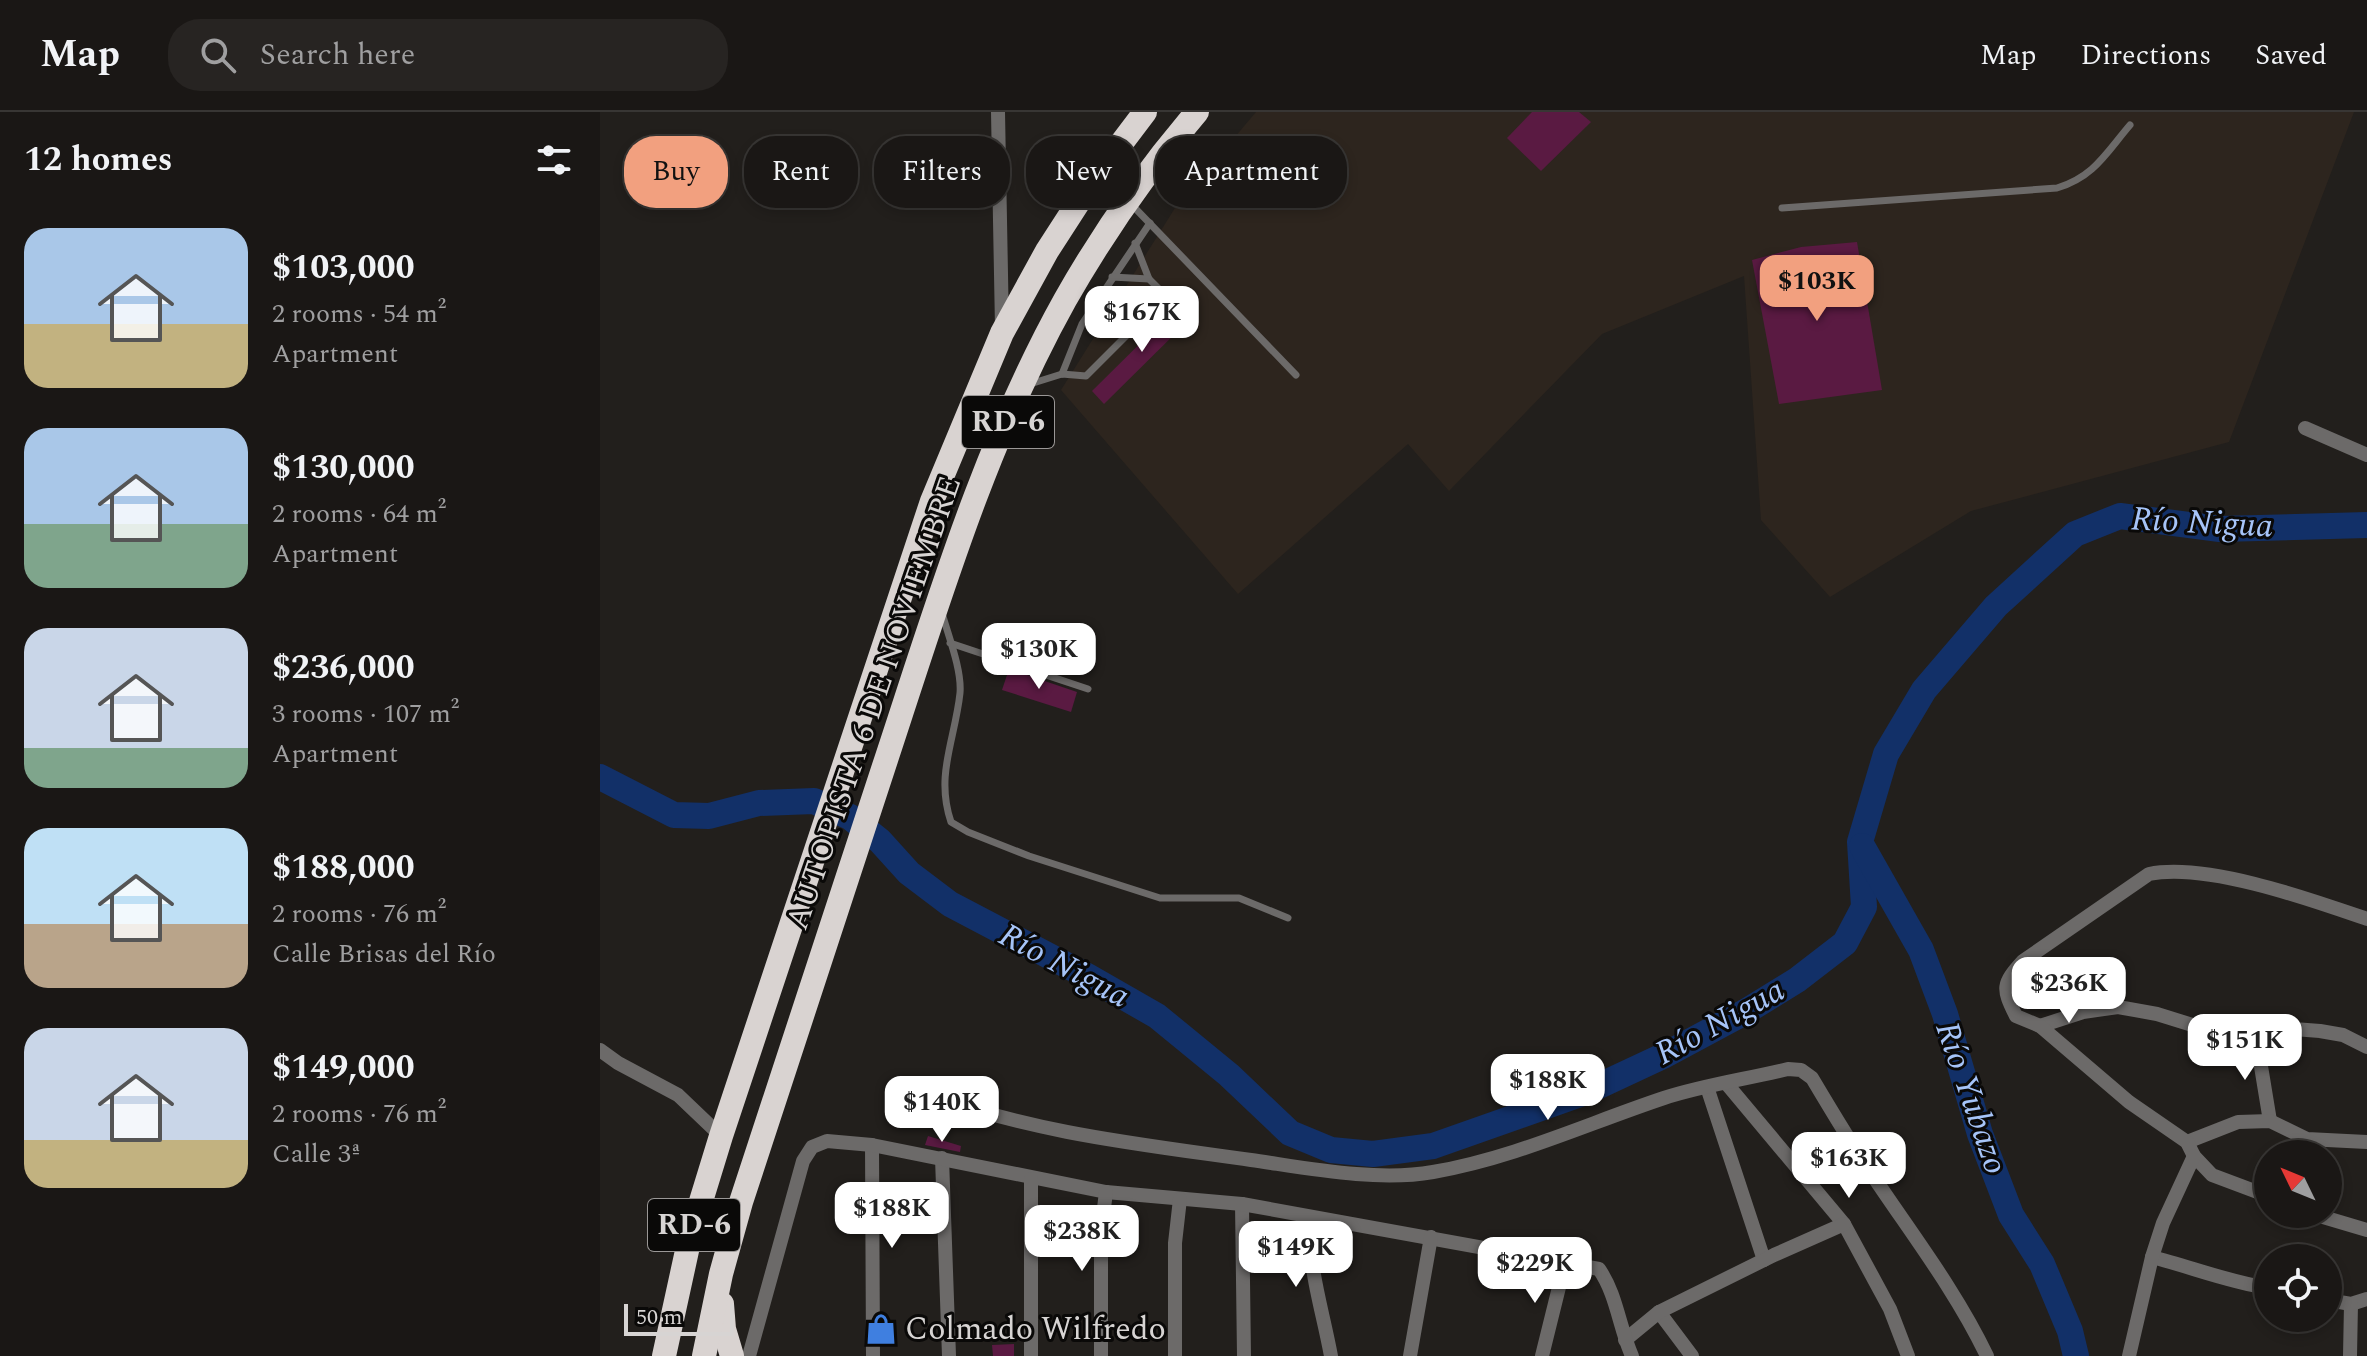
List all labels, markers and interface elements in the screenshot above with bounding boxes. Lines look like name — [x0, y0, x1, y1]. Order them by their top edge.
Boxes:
search box — [168, 19, 728, 91]
text: Map — [40, 26, 120, 84]
text: Search here — [260, 32, 415, 78]
icon: search — [196, 33, 240, 77]
text: Map — [1980, 34, 2037, 77]
text: Directions — [2081, 34, 2211, 77]
text: Saved — [2255, 34, 2327, 77]
text: 12 homes — [24, 134, 173, 186]
chip: Buy — [624, 136, 728, 208]
chip: Rent — [744, 136, 858, 208]
chip: Filters — [874, 136, 1010, 208]
chip: New — [1026, 136, 1139, 208]
chip: Apartment — [1155, 136, 1347, 208]
icon: filters — [532, 138, 576, 182]
text: $103,000 — [272, 242, 415, 294]
pin: $103K — [1761, 255, 1873, 323]
icon: home — [88, 260, 184, 356]
text: $103K — [1778, 261, 1856, 301]
pin: $167K — [1086, 286, 1198, 354]
text: $167K — [1103, 292, 1181, 332]
text: 2 rooms · 54 m² — [272, 294, 446, 334]
text: Apartment — [272, 334, 398, 374]
road number: RD-6 — [962, 396, 1054, 448]
text: $130,000 — [272, 442, 415, 494]
icon: home — [88, 460, 184, 556]
street label: AUTOPISTA 6 DE NOVIEMBRE — [773, 469, 975, 937]
water label: Río Nigua — [2130, 493, 2274, 553]
text: 2 rooms · 64 m² — [272, 494, 446, 534]
text: Apartment — [272, 534, 398, 574]
pin: $130K — [983, 623, 1095, 691]
text: $130K — [1000, 629, 1078, 669]
text: $236,000 — [272, 642, 415, 694]
icon: home — [88, 660, 184, 756]
text: 3 rooms · 107 m² — [272, 694, 459, 734]
text: Apartment — [272, 734, 398, 774]
text: $188,000 — [272, 842, 415, 894]
icon: home — [88, 860, 184, 956]
text: 2 rooms · 76 m² — [272, 894, 446, 934]
water label: Río Nigua — [989, 910, 1139, 1022]
text: Calle Brisas del Río — [272, 934, 496, 974]
pin: $236K — [2013, 957, 2125, 1025]
text: $236K — [2030, 963, 2108, 1003]
water label: Río Nigua — [1645, 965, 1795, 1079]
water label: Río Yubazo — [1921, 1014, 2021, 1182]
pin: $151K — [2189, 1014, 2301, 1082]
text: $151K — [2206, 1020, 2284, 1060]
text: $149,000 — [272, 1042, 415, 1094]
pin: $188K — [1492, 1054, 1604, 1122]
icon: home — [88, 1060, 184, 1156]
text: $188K — [1509, 1060, 1587, 1100]
pin: $140K — [886, 1076, 998, 1144]
text: $140K — [903, 1082, 981, 1122]
text: 2 rooms · 76 m² — [272, 1094, 446, 1134]
pin: $163K — [1793, 1132, 1905, 1200]
text: Calle 3ª — [272, 1134, 361, 1174]
text: $163K — [1810, 1138, 1888, 1178]
north arrow — [2254, 1140, 2342, 1228]
map controls — [2254, 1140, 2342, 1332]
pin: $188K — [836, 1182, 948, 1250]
text: $188K — [853, 1188, 931, 1228]
road number: RD-6 — [648, 1199, 740, 1251]
pin: $238K — [1026, 1205, 1138, 1273]
text: $238K — [1043, 1211, 1121, 1251]
pin: $149K — [1240, 1221, 1352, 1289]
text: $149K — [1257, 1227, 1335, 1267]
pin: $229K — [1479, 1237, 1591, 1305]
text: $229K — [1496, 1243, 1574, 1283]
button: locate — [2254, 1244, 2342, 1332]
scale bar — [624, 1300, 734, 1336]
text: 50 m — [636, 1301, 682, 1334]
place label: Colmado Wilfredo — [905, 1305, 1166, 1354]
shop icon: Colmado Wilfredo — [864, 1312, 898, 1346]

